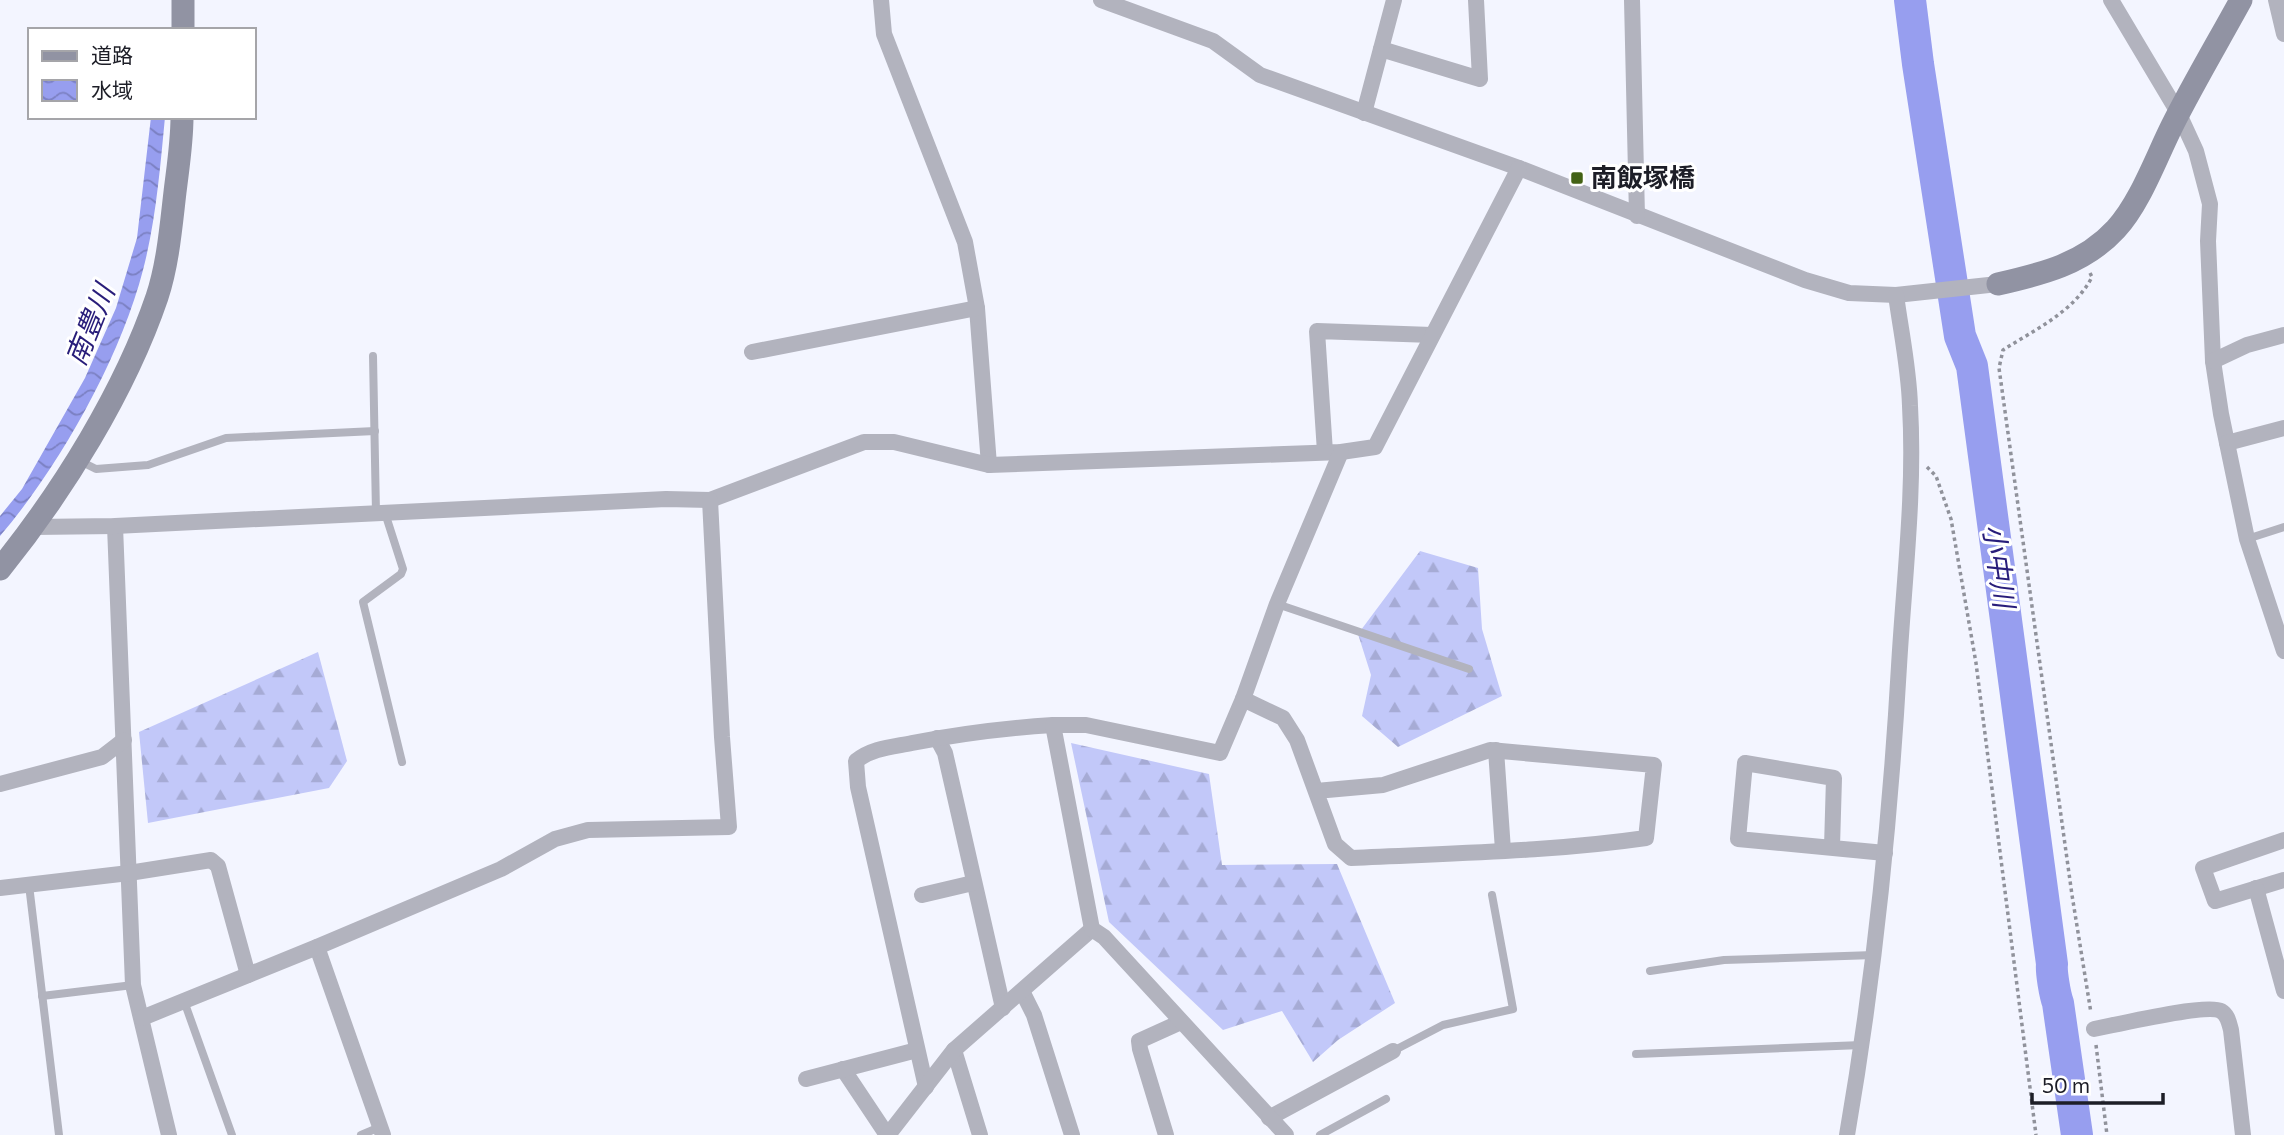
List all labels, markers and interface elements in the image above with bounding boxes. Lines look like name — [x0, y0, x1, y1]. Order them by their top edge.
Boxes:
legend — [28, 28, 256, 119]
text: 道路 — [91, 42, 133, 67]
text: 水域 — [91, 77, 133, 102]
place label: 南飯塚橋 — [1591, 161, 1695, 192]
marker: 南飯塚橋 — [1569, 170, 1585, 186]
water label: 南豊川 — [58, 277, 122, 370]
water label: 小中川 — [1977, 522, 2023, 613]
scale bar — [2032, 1062, 2163, 1106]
text: 50 m — [2042, 1072, 2090, 1097]

